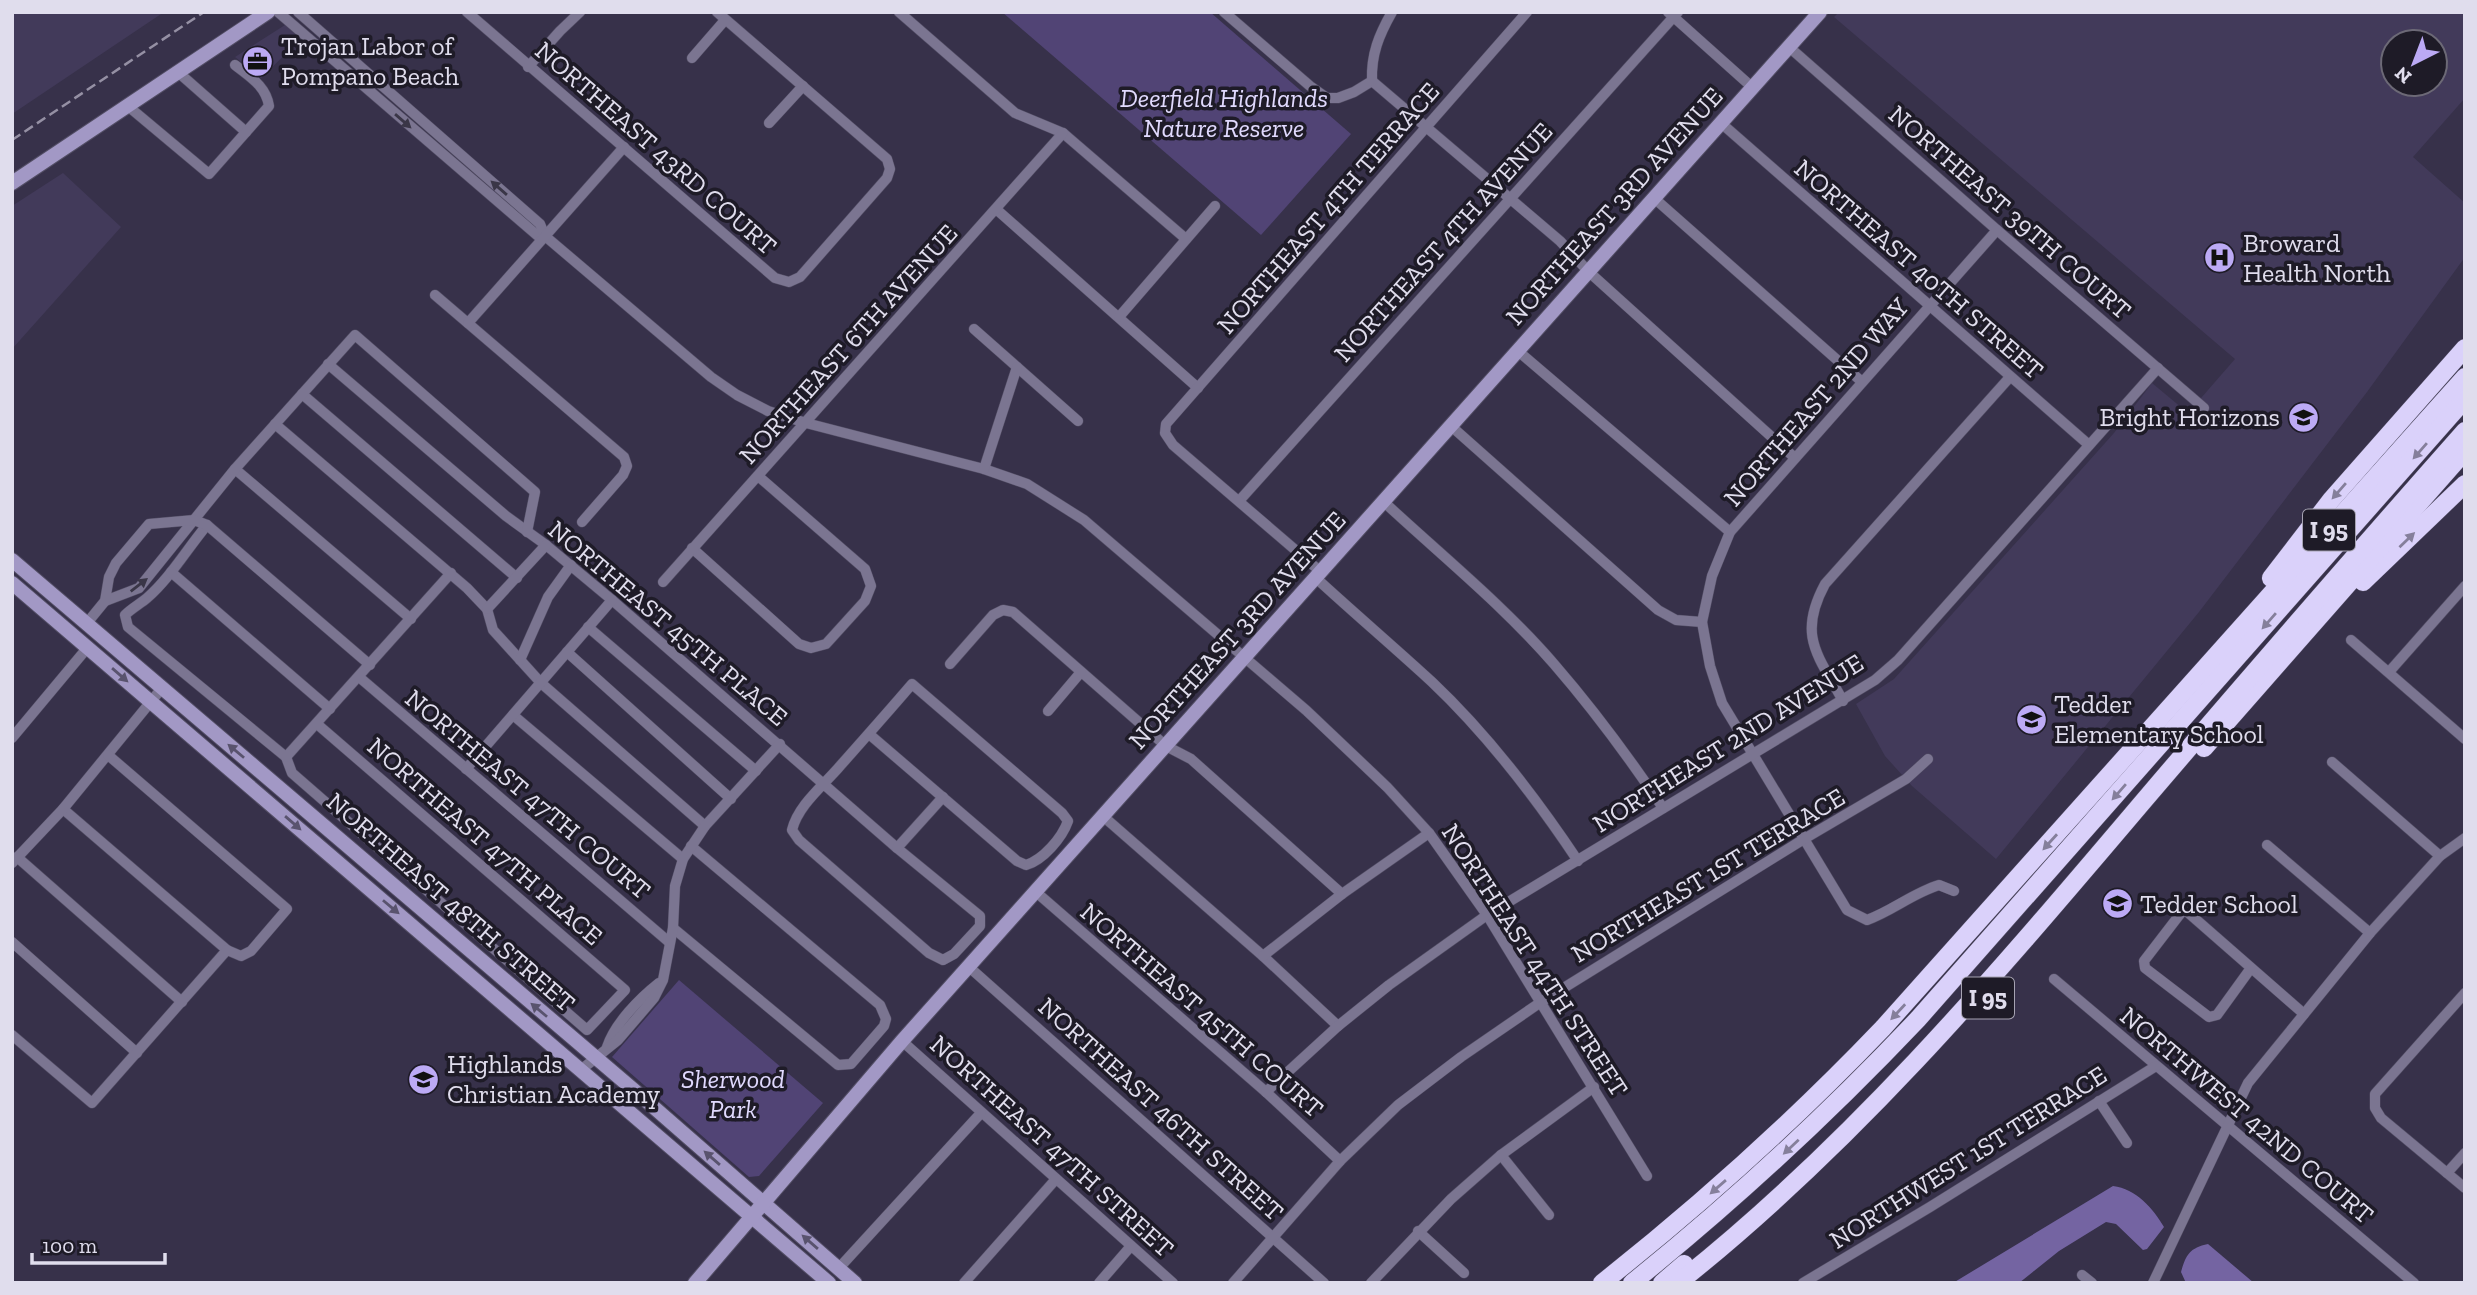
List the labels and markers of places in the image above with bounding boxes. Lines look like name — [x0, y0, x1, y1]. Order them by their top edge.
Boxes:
place label: Trojan Labor of Pompano Beach — [281, 30, 460, 92]
office icon: Trojan Labor of Pompano Beach — [241, 44, 275, 78]
place label: Broward Health North — [2243, 227, 2391, 289]
hospital icon: Broward Health North — [2203, 241, 2237, 275]
school or university icon: Bright Horizons — [2286, 400, 2320, 434]
place label: Bright Horizons — [2099, 401, 2280, 433]
place label: Tedder Elementary School — [2054, 688, 2264, 750]
school or university icon: Tedder Elementary School — [2014, 702, 2048, 736]
school or university icon: Tedder School — [2100, 887, 2134, 921]
place label: Tedder School — [2140, 888, 2298, 920]
place label: Highlands Christian Academy — [447, 1048, 661, 1110]
school or university icon: Highlands Christian Academy — [407, 1062, 441, 1096]

